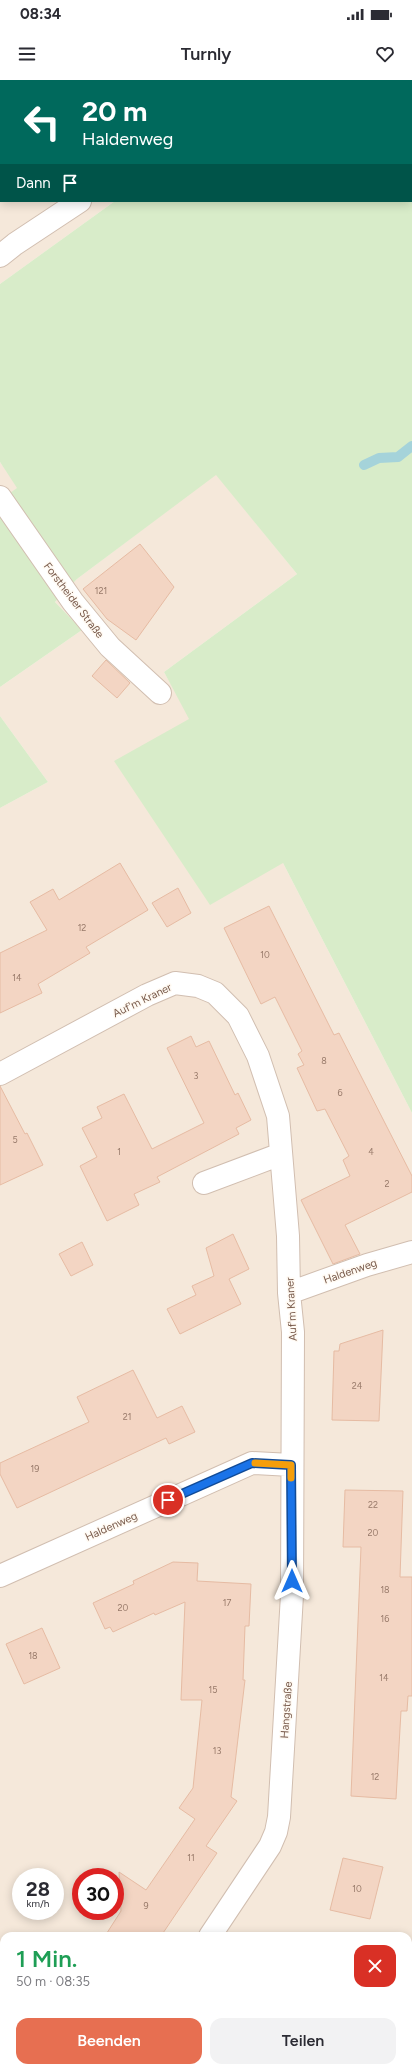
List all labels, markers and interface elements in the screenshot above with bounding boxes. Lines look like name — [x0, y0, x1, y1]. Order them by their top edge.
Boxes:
text: 08:34 — [20, 5, 61, 23]
icon: menu — [16, 43, 38, 65]
text: Turnly — [181, 43, 231, 65]
icon: heart — [374, 43, 396, 65]
text: 20 m — [82, 94, 147, 128]
icon: left — [16, 96, 68, 148]
text: Haldenweg — [82, 128, 173, 150]
icon: arrive — [59, 172, 81, 194]
text: Dann — [16, 174, 51, 192]
street label: Forstheider Straße — [41, 560, 106, 641]
house number: 121 — [95, 585, 107, 596]
house number: 12 — [78, 922, 86, 933]
house number: 10 — [260, 949, 270, 960]
house number: 14 — [12, 972, 22, 983]
street label: Auf'm Kraner — [111, 981, 174, 1020]
house number: 8 — [321, 1055, 327, 1066]
house number: 3 — [194, 1070, 199, 1081]
house number: 6 — [337, 1087, 343, 1098]
house number: 5 — [12, 1134, 18, 1145]
house number: 1 — [117, 1146, 121, 1157]
house number: 4 — [368, 1146, 374, 1157]
house number: 2 — [384, 1178, 390, 1189]
street label: Haldenweg — [322, 1256, 379, 1287]
street label: Auf'm Kraner — [283, 1277, 300, 1341]
house number: 24 — [352, 1380, 363, 1391]
house number: 21 — [123, 1411, 131, 1422]
house number: 19 — [31, 1463, 39, 1474]
pin — [151, 1483, 185, 1517]
icon: arrive — [157, 1489, 179, 1511]
house number: 22 — [368, 1499, 378, 1510]
street label: Haldenweg — [83, 1509, 139, 1544]
house number: 20 — [368, 1527, 379, 1538]
position arrow — [271, 1560, 313, 1602]
house number: 18 — [380, 1584, 390, 1595]
house number: 17 — [223, 1597, 231, 1608]
house number: 20 — [118, 1602, 129, 1613]
house number: 16 — [381, 1613, 389, 1624]
house number: 18 — [28, 1650, 38, 1661]
house number: 14 — [379, 1672, 389, 1683]
street label: Hangstraße — [278, 1681, 295, 1739]
house number: 15 — [209, 1684, 217, 1695]
house number: 13 — [213, 1745, 221, 1756]
house number: 12 — [371, 1771, 379, 1782]
house number: 11 — [187, 1852, 195, 1863]
speed limit sign: 30 — [72, 1868, 124, 1920]
text: 28 — [26, 1877, 50, 1901]
house number: 10 — [352, 1883, 362, 1894]
text: km/h — [27, 1897, 49, 1910]
house number: 9 — [143, 1900, 149, 1911]
text: 1 Min. — [16, 1944, 77, 1973]
button: close — [354, 1945, 396, 1987]
text: 50 m · 08:35 — [16, 1974, 90, 1989]
button: Beenden — [16, 2018, 202, 2064]
button: Teilen — [210, 2018, 396, 2064]

